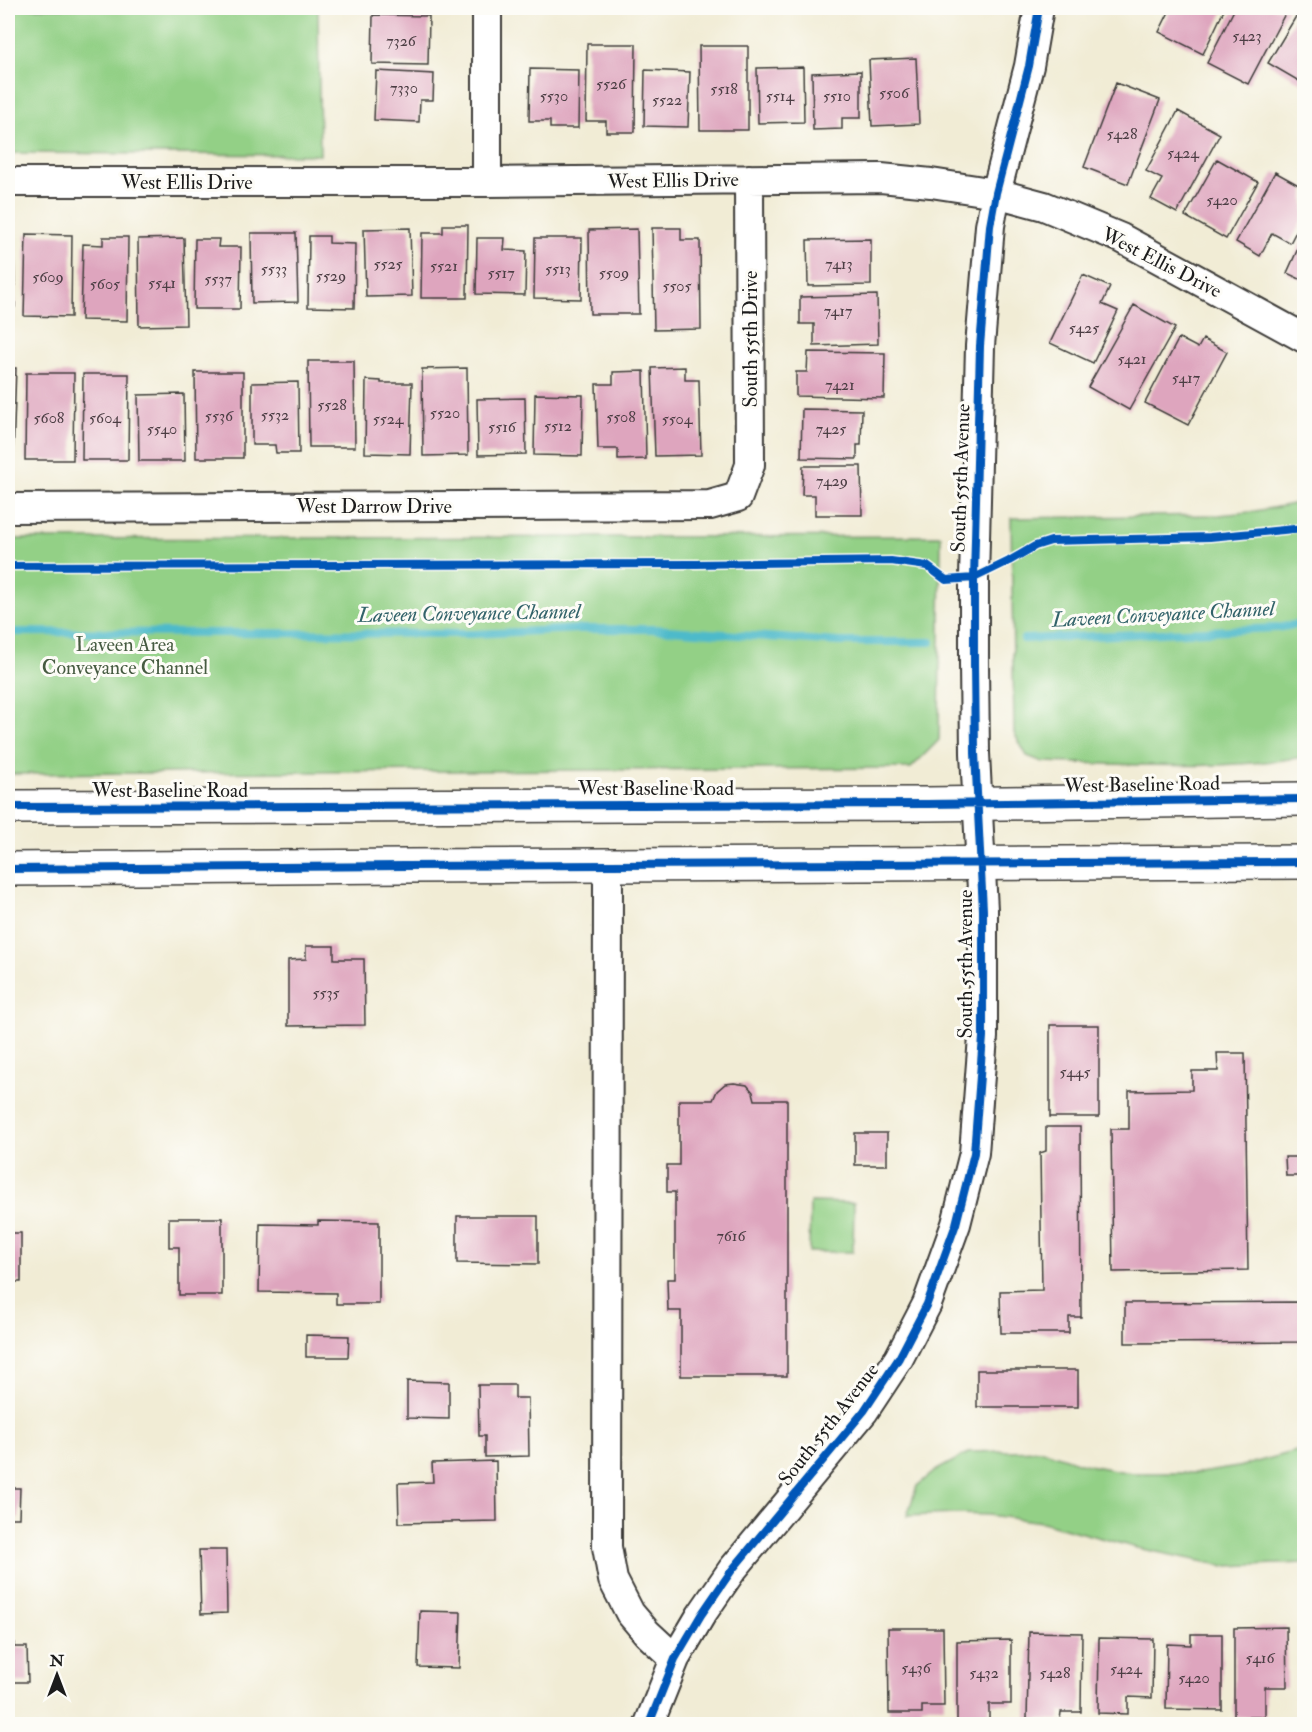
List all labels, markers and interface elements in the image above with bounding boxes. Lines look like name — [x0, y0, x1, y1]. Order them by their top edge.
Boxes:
house number: 5423 — [1232, 26, 1262, 46]
house number: 7326 — [386, 31, 417, 51]
house number: 5526 — [596, 74, 627, 94]
house number: 7330 — [390, 78, 418, 98]
house number: 5518 — [710, 79, 738, 99]
house number: 5506 — [879, 83, 910, 103]
house number: 5530 — [540, 86, 568, 106]
house number: 5514 — [766, 86, 796, 106]
house number: 5510 — [823, 86, 851, 106]
house number: 5522 — [652, 90, 682, 110]
house number: 5428 — [1107, 124, 1138, 144]
house number: 5424 — [1167, 143, 1200, 163]
street label: West Ellis Drive — [606, 167, 739, 194]
street label: West Ellis Drive — [120, 170, 253, 195]
house number: 5420 — [1206, 190, 1238, 210]
street label: West Ellis Drive — [1097, 221, 1226, 303]
house number: 5525 — [373, 254, 403, 274]
house number: 7413 — [825, 254, 853, 274]
house number: 5521 — [430, 256, 458, 276]
house number: 5533 — [261, 259, 287, 279]
house number: 5513 — [545, 259, 571, 279]
house number: 5517 — [487, 263, 515, 283]
house number: 5509 — [599, 263, 629, 283]
house number: 5529 — [316, 266, 346, 286]
house number: 5609 — [32, 267, 64, 287]
house number: 5537 — [204, 269, 232, 289]
street label: South 55th Drive — [738, 271, 763, 407]
house number: 5541 — [148, 273, 176, 293]
house number: 5605 — [90, 274, 120, 294]
house number: 5505 — [662, 276, 692, 296]
house number: 7417 — [824, 301, 853, 321]
house number: 5425 — [1069, 318, 1099, 338]
house number: 5421 — [1117, 349, 1147, 369]
house number: 5417 — [1172, 368, 1201, 388]
house number: 7421 — [825, 375, 855, 395]
house number: 5528 — [317, 395, 347, 415]
house number: 5520 — [430, 403, 460, 423]
street label: South 55th Avenue — [945, 403, 976, 553]
house number: 5532 — [261, 405, 289, 425]
house number: 5536 — [205, 406, 234, 426]
house number: 5508 — [606, 407, 636, 427]
house number: 5608 — [34, 408, 65, 428]
house number: 5604 — [89, 408, 122, 428]
house number: 5524 — [373, 409, 405, 429]
house number: 5504 — [662, 409, 694, 429]
house number: 5512 — [544, 416, 572, 436]
house number: 5516 — [488, 417, 517, 437]
house number: 5540 — [147, 419, 177, 439]
house number: 7425 — [816, 419, 846, 439]
house number: 7429 — [816, 471, 848, 491]
street label: West Darrow Drive — [295, 494, 452, 519]
water label: Laveen Conveyance Channel — [1050, 595, 1277, 634]
water label: Laveen Conveyance Channel — [356, 598, 583, 629]
park label: Laveen Area Conveyance Channel — [42, 632, 208, 680]
street label: West Baseline Road — [1063, 771, 1220, 798]
street label: West Baseline Road — [577, 776, 734, 801]
street label: West Baseline Road — [91, 778, 248, 803]
street label: South 55th Avenue — [953, 890, 978, 1038]
house number: 5535 — [312, 983, 340, 1003]
house number: 5445 — [1060, 1062, 1090, 1082]
house number: 7616 — [716, 1226, 746, 1246]
street label: South 55th Avenue — [773, 1358, 884, 1491]
north arrow — [27, 1645, 87, 1705]
house number: 5416 — [1246, 1648, 1275, 1668]
text: N — [49, 1651, 65, 1671]
house number: 5436 — [901, 1658, 932, 1678]
house number: 5424 — [1110, 1659, 1143, 1679]
house number: 5432 — [969, 1663, 999, 1683]
house number: 5428 — [1040, 1663, 1071, 1683]
house number: 5420 — [1178, 1668, 1210, 1688]

